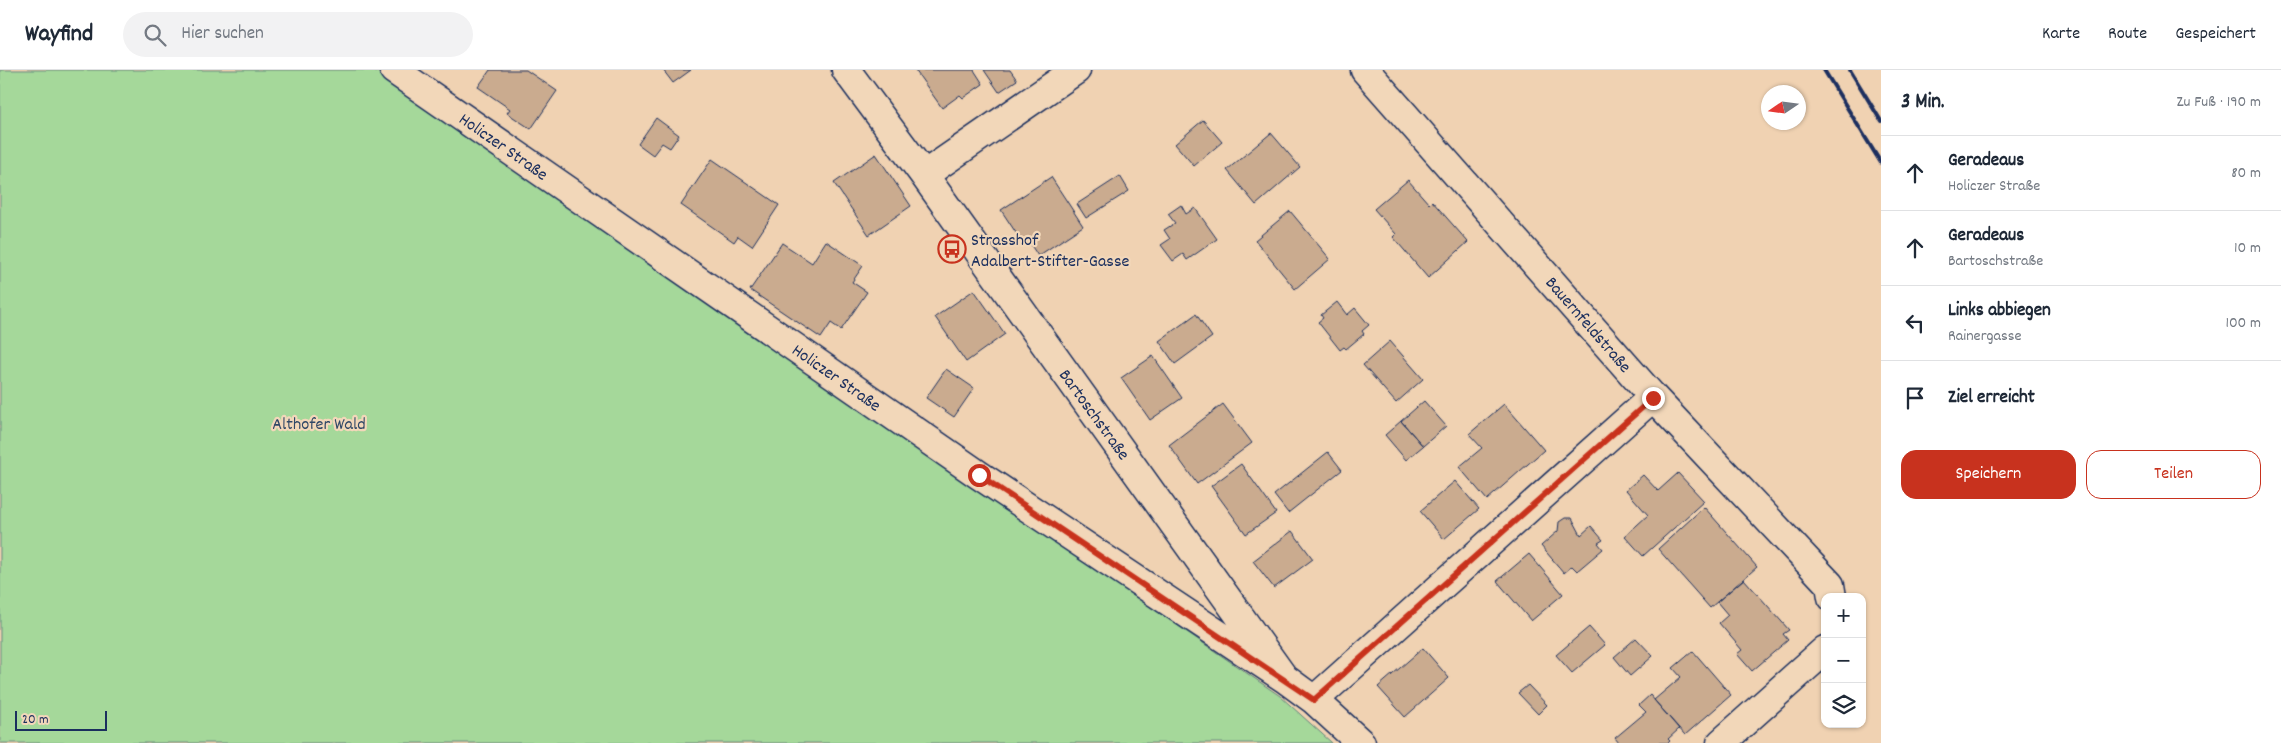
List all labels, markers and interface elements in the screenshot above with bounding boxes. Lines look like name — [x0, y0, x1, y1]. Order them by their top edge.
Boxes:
search box — [123, 12, 473, 57]
text: Wayfind — [25, 18, 93, 52]
icon: search — [141, 21, 169, 49]
text: Hier suchen — [181, 21, 264, 48]
text: Karte — [2042, 22, 2080, 47]
text: Route — [2108, 22, 2147, 47]
text: Gespeichert — [2175, 22, 2256, 47]
north arrow — [1761, 85, 1806, 130]
text: 3 Min. — [1901, 88, 1944, 118]
text: Zu Fuß · 190 m — [2177, 91, 2261, 114]
street label: Holiczer Straße — [453, 108, 552, 188]
text: Geradeaus — [1948, 148, 2024, 175]
icon: ahead — [1901, 159, 1929, 187]
text: 80 m — [2231, 162, 2261, 185]
text: Holiczer Straße — [1948, 175, 2040, 198]
text: Geradeaus — [1948, 223, 2024, 250]
place label: Strasshof Adalbert-Stifter-Gasse — [971, 229, 1129, 275]
bus stop icon: Strasshof Adalbert-Stifter-Gasse — [937, 234, 967, 264]
icon: ahead — [1901, 234, 1929, 262]
text: 10 m — [2234, 237, 2261, 260]
text: Bartoschstraße — [1948, 250, 2043, 273]
street label: Bauernfeldstraße — [1538, 272, 1636, 379]
text: Links abbiegen — [1948, 298, 2051, 325]
icon: left — [1901, 309, 1929, 337]
text: 100 m — [2225, 312, 2261, 335]
text: Rainergasse — [1948, 325, 2022, 348]
street label: Holiczer Straße — [786, 339, 885, 419]
street label: Bartoschstraße — [1051, 365, 1135, 466]
icon: arrive — [1901, 384, 1929, 412]
text: Ziel erreicht — [1948, 385, 2035, 412]
route end — [1642, 387, 1665, 410]
park label: Althofer Wald — [272, 413, 366, 438]
button: Speichern — [1901, 450, 2076, 499]
button: Teilen — [2086, 450, 2261, 499]
route start — [968, 464, 991, 487]
map controls — [1821, 593, 1866, 728]
button: + — [1821, 593, 1866, 638]
button: − — [1821, 638, 1866, 683]
button: layers — [1821, 683, 1866, 728]
scale bar — [15, 708, 108, 731]
text: 20 m — [22, 710, 49, 730]

